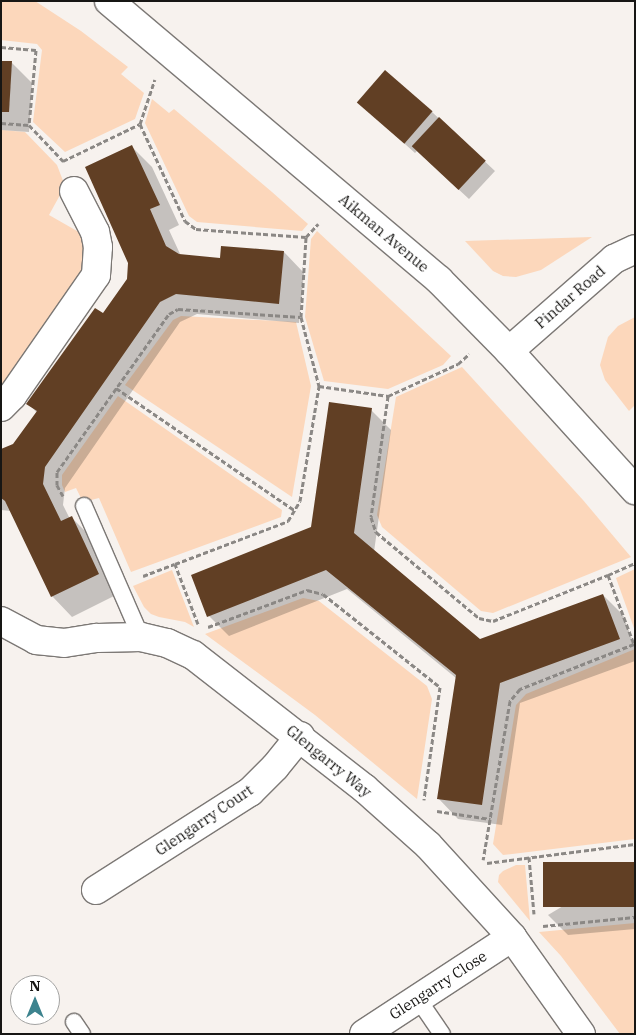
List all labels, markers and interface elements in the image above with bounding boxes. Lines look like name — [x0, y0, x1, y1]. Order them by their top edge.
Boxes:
street label: Aikman Avenue — [335, 190, 433, 276]
street label: Pindar Road — [531, 262, 609, 332]
street label: Glengarry Way — [283, 721, 375, 801]
street label: Glengarry Court — [152, 781, 256, 859]
street label: Glengarry Close — [386, 947, 490, 1023]
north arrow — [10, 975, 60, 1025]
text: N — [29, 977, 41, 995]

